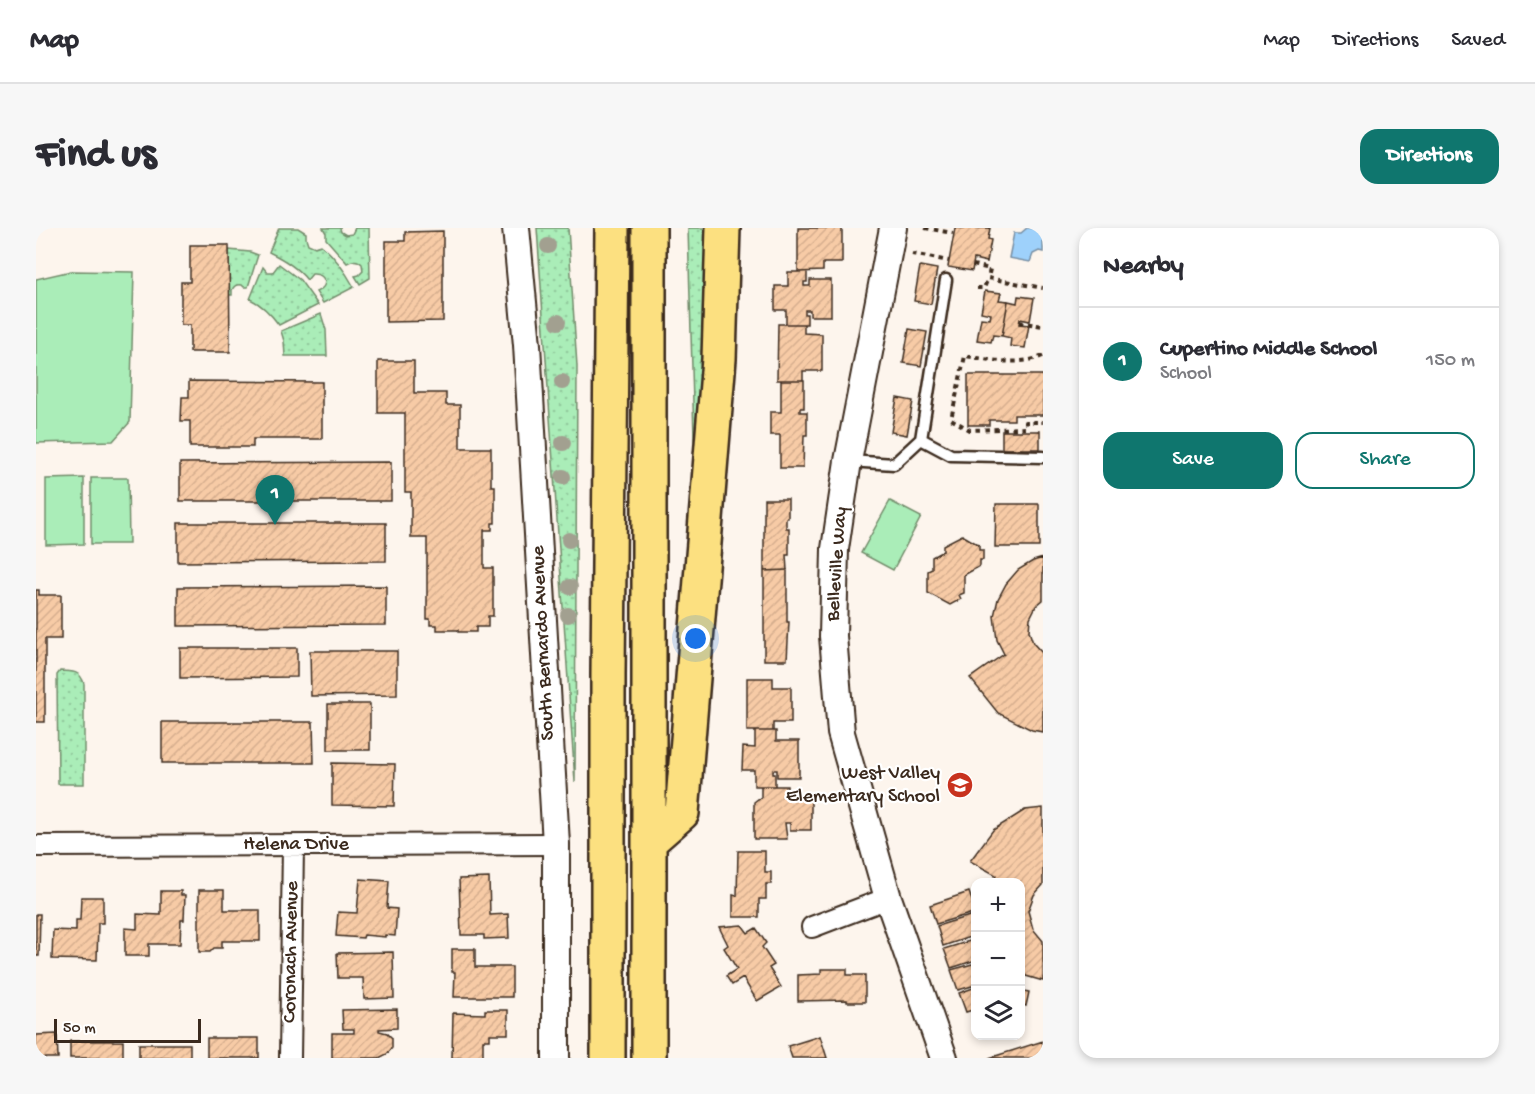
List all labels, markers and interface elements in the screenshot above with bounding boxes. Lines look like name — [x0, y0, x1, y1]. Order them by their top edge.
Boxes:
text: Map — [30, 25, 79, 58]
text: Map — [1263, 29, 1300, 54]
text: Directions — [1333, 29, 1418, 54]
text: Saved — [1451, 29, 1505, 54]
button: Directions — [1360, 129, 1499, 184]
text: Find us — [36, 132, 156, 181]
text: Nearby — [1103, 252, 1184, 283]
text: Cupertino Middle School — [1160, 337, 1377, 363]
text: 1 — [1118, 350, 1127, 373]
text: 150 m — [1426, 350, 1475, 373]
text: School — [1160, 363, 1212, 386]
button: Save — [1103, 432, 1283, 489]
button: Share — [1295, 432, 1475, 489]
pin: 1 — [256, 476, 294, 525]
street label: Belleville Way — [822, 506, 853, 623]
street label: South Bernardo Avenue — [527, 544, 561, 741]
your location — [681, 624, 710, 653]
place label: West Valley Elementary School — [786, 763, 940, 809]
school or university icon: West Valley Elementary School — [945, 770, 975, 800]
street label: Helena Drive — [243, 834, 349, 857]
map controls — [971, 878, 1025, 1040]
button: + — [971, 878, 1025, 932]
street label: Coronach Avenue — [279, 880, 305, 1023]
button: − — [971, 932, 1025, 986]
button: layers — [971, 986, 1025, 1040]
scale bar — [54, 1016, 201, 1044]
text: 50 m — [63, 1020, 96, 1039]

